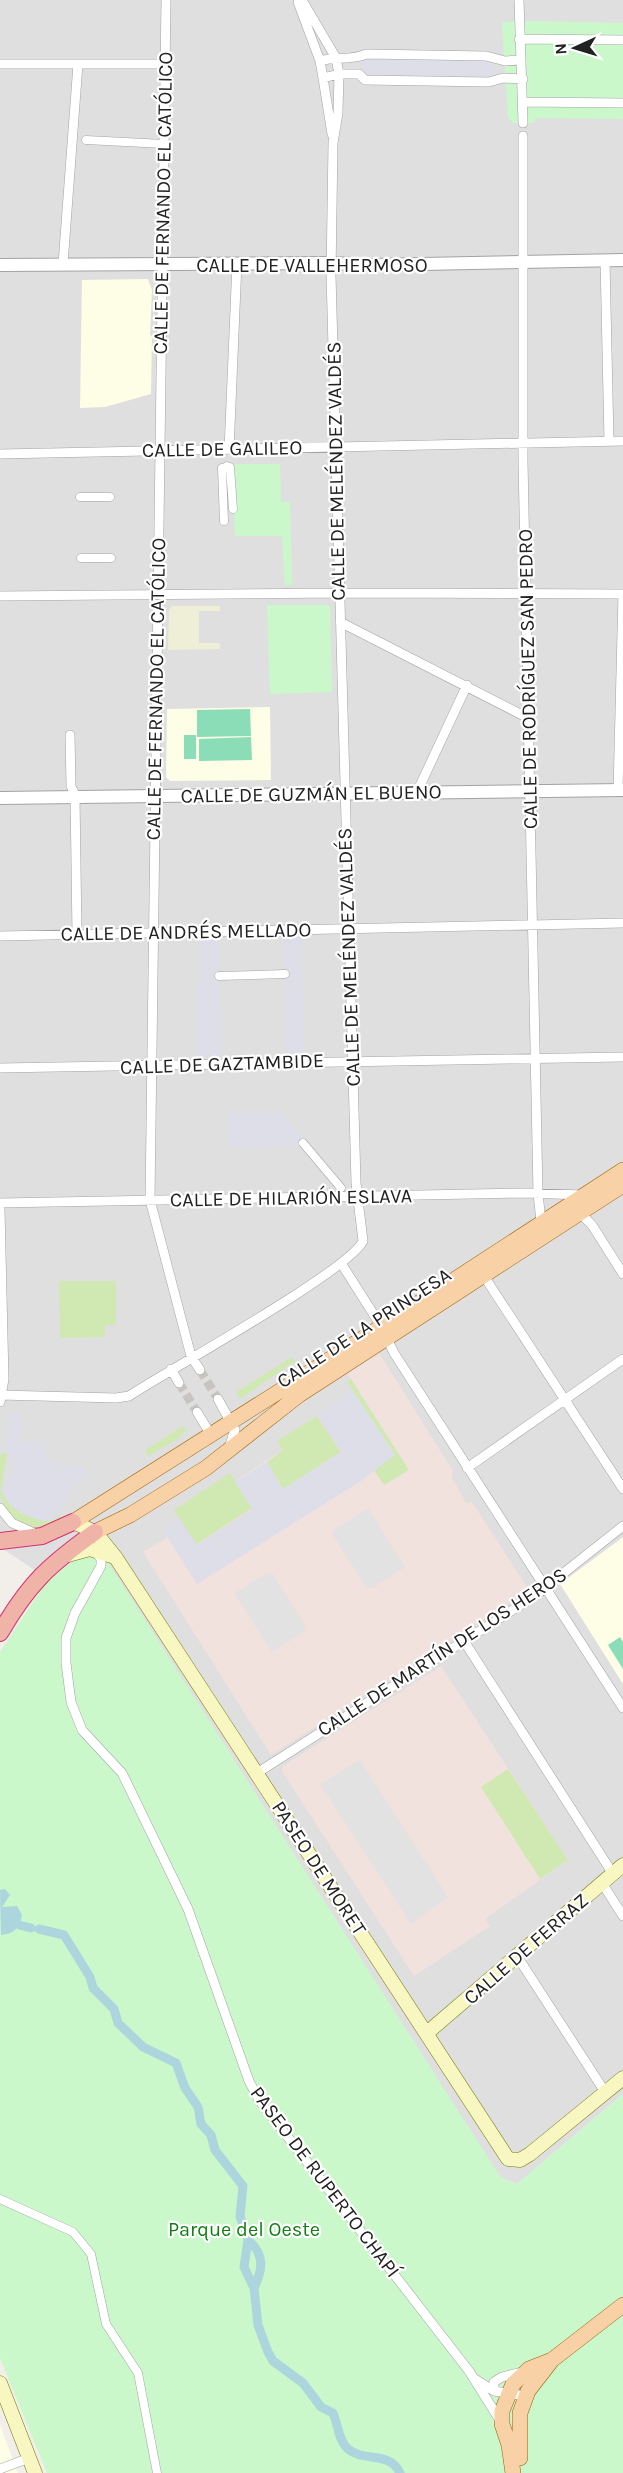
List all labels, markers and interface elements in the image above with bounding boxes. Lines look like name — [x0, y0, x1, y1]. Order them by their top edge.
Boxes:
north arrow — [545, 18, 605, 78]
text: N — [551, 43, 570, 55]
street label: CALLE DE FERNANDO EL CATÓLICO — [148, 51, 177, 354]
street label: CALLE DE VALLEHERMOSO — [196, 254, 428, 277]
street label: CALLE DE MELÉNDEZ VALDÉS — [321, 341, 350, 601]
street label: CALLE DE GALILEO — [142, 436, 302, 462]
street label: CALLE DE RODRÍGUEZ SAN PEDRO — [513, 529, 542, 829]
street label: CALLE DE FERNANDO EL CATÓLICO — [141, 537, 170, 840]
street label: CALLE DE GUZMÁN EL BUENO — [180, 779, 442, 808]
street label: CALLE DE MELÉNDEZ VALDÉS — [332, 827, 365, 1087]
street label: CALLE DE ANDRÉS MELLADO — [60, 917, 312, 946]
street label: CALLE DE GAZTAMBIDE — [120, 1049, 324, 1079]
street label: CALLE DE HILARIÓN ESLAVA — [170, 1183, 412, 1212]
street label: CALLE DE LA PRINCESA — [273, 1263, 455, 1393]
street label: CALLE DE MARTÍN DE LOS HEROS — [313, 1562, 571, 1741]
street label: PASEO DE MORET — [267, 1797, 371, 1939]
street label: CALLE DE FERRAZ — [459, 1889, 593, 2009]
street label: PASEO DE RUPERTO CHAPÍ — [246, 2081, 405, 2282]
park label: Parque del Oeste — [168, 2218, 320, 2241]

